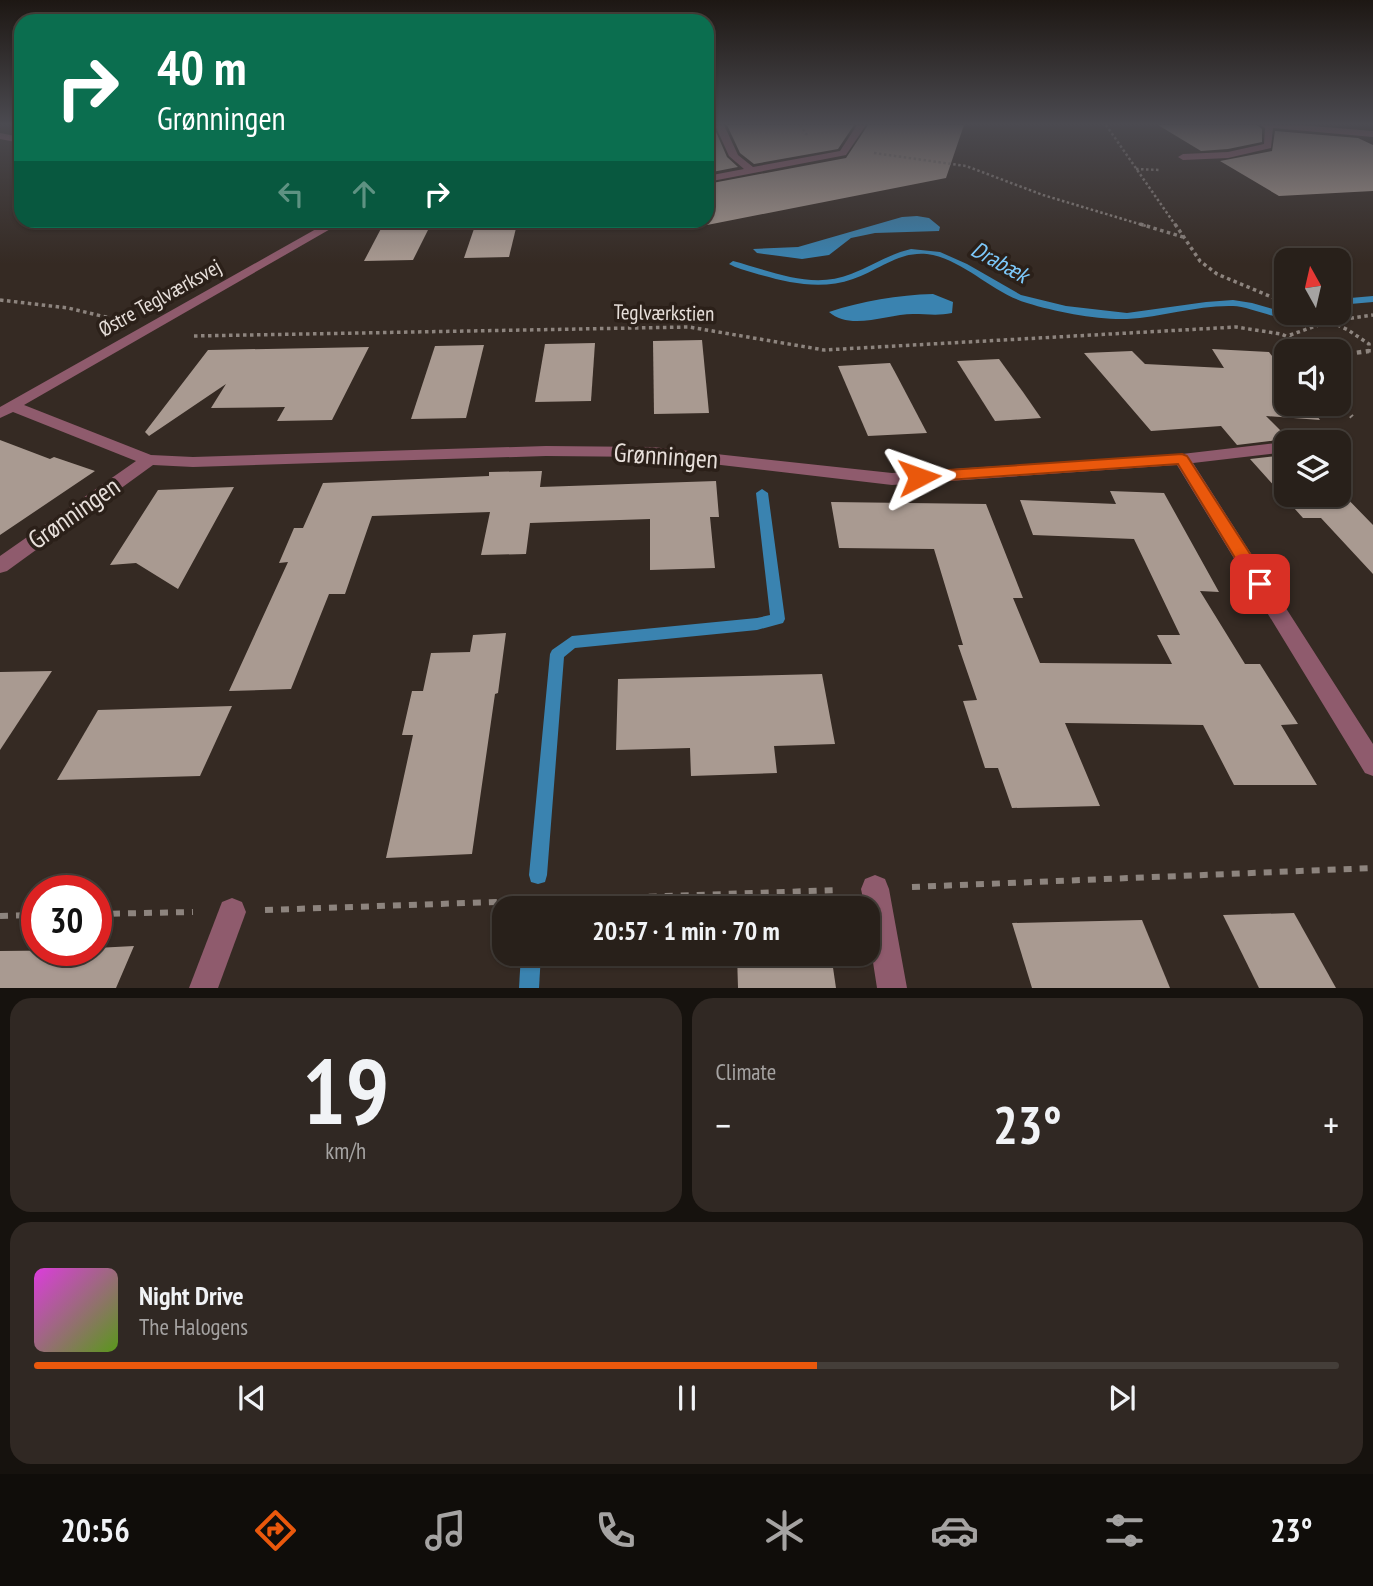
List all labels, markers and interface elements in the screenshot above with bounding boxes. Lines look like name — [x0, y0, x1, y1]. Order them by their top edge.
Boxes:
text: 40 m — [157, 35, 246, 99]
icon: right — [42, 42, 133, 133]
text: Grønningen — [157, 97, 286, 139]
icon: left — [272, 175, 310, 213]
icon: ahead — [345, 175, 383, 213]
icon: right — [418, 175, 456, 213]
water label: Drabæk — [966, 234, 1037, 291]
north arrow — [1274, 248, 1351, 326]
map controls — [1274, 248, 1351, 507]
street label: Østre Teglværksvej — [94, 253, 226, 342]
street label: Teglværkstien — [613, 298, 715, 327]
button: sound — [1274, 339, 1351, 416]
button: layers — [1274, 430, 1351, 507]
street label: Grønningen — [613, 435, 719, 476]
position arrow — [882, 440, 956, 514]
street label: Grønningen — [21, 469, 126, 556]
pin — [1230, 554, 1290, 614]
icon: arrive — [1241, 565, 1279, 603]
speed limit sign: 30 — [21, 875, 112, 966]
text: 20:57 · 1 min · 70 m — [592, 914, 780, 947]
text: 19 — [302, 1031, 389, 1149]
text: Climate — [716, 1057, 776, 1086]
text: 23° — [993, 1091, 1062, 1158]
text: − — [716, 1100, 731, 1149]
text: + — [1323, 1100, 1339, 1149]
text: km/h — [325, 1136, 366, 1165]
text: Night Drive — [139, 1279, 244, 1312]
text: The Halogens — [139, 1312, 248, 1341]
icon: previous — [233, 1379, 271, 1417]
icon: pause — [668, 1379, 706, 1417]
icon: next — [1103, 1379, 1141, 1417]
icon: directions — [251, 1506, 300, 1555]
icon: music — [421, 1506, 470, 1555]
icon: phone — [591, 1506, 640, 1555]
icon: climate — [760, 1506, 809, 1555]
icon: car — [930, 1506, 979, 1555]
icon: filters — [1100, 1506, 1149, 1555]
text: 20:56 — [60, 1509, 130, 1551]
text: 23° — [1270, 1509, 1313, 1551]

